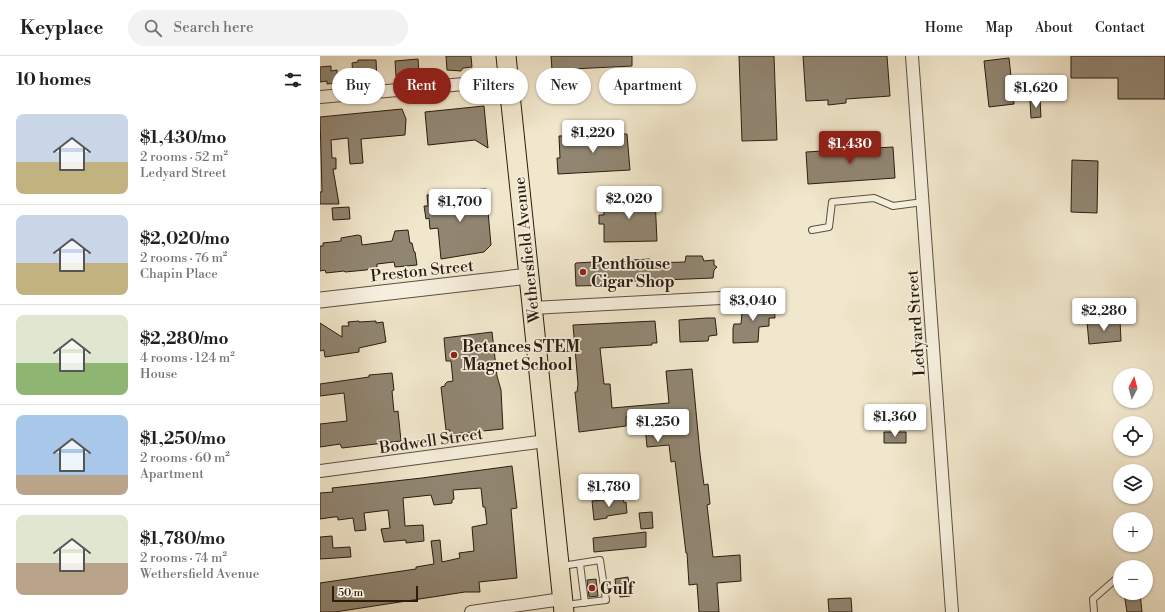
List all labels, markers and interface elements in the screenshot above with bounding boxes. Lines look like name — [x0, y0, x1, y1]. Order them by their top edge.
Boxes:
search box — [128, 10, 408, 46]
text: Keyplace — [20, 16, 104, 40]
icon: search — [142, 17, 164, 39]
text: Search here — [174, 18, 254, 37]
text: Home — [925, 19, 963, 37]
text: Map — [985, 19, 1013, 37]
text: About — [1035, 19, 1073, 37]
text: Contact — [1095, 19, 1145, 37]
chip: Buy — [332, 68, 385, 104]
chip: Rent — [393, 68, 451, 104]
chip: Filters — [459, 68, 528, 104]
chip: New — [536, 68, 591, 104]
chip: Apartment — [599, 68, 696, 104]
text: 10 homes — [16, 69, 91, 91]
icon: filters — [282, 69, 304, 91]
pin: $1,620 — [1003, 75, 1069, 109]
text: $1,620 — [1014, 80, 1058, 96]
pin: $1,220 — [560, 120, 626, 154]
text: $1,220 — [571, 125, 615, 141]
text: $1,430/mo — [140, 127, 226, 149]
icon: home — [48, 130, 96, 178]
pin: $1,430 — [817, 131, 883, 165]
text: $1,430 — [828, 136, 872, 152]
text: 2 rooms · 52 m² — [140, 149, 228, 165]
text: Ledyard Street — [140, 165, 226, 181]
street label: Wethersfield Avenue — [509, 176, 545, 325]
pin: $2,020 — [596, 186, 662, 220]
pin: $1,700 — [427, 189, 493, 223]
text: $2,020 — [606, 191, 652, 207]
text: $1,700 — [438, 194, 482, 210]
text: $2,020/mo — [140, 228, 230, 250]
icon: home — [48, 231, 96, 279]
text: 2 rooms · 76 m² — [140, 250, 227, 266]
place label: Penthouse Cigar Shop — [591, 254, 675, 292]
street label: Preston Street — [369, 256, 475, 286]
text: Chapin Place — [140, 266, 218, 282]
marker: Penthouse Cigar Shop — [578, 267, 588, 277]
street label: Ledyard Street — [902, 269, 930, 377]
pin: $3,040 — [720, 288, 786, 322]
text: $3,040 — [729, 293, 777, 309]
pin: $2,280 — [1071, 298, 1137, 332]
text: $2,280 — [1081, 303, 1127, 319]
text: $2,280/mo — [140, 328, 229, 350]
icon: home — [48, 331, 96, 379]
place label: Betances STEM Magnet School — [462, 337, 580, 375]
text: 4 rooms · 124 m² — [140, 350, 235, 366]
marker: Betances STEM Magnet School — [449, 350, 459, 360]
text: House — [140, 366, 177, 382]
north arrow — [1113, 368, 1153, 408]
map controls — [1113, 368, 1153, 600]
pin: $1,360 — [862, 404, 928, 438]
pin: $1,250 — [625, 409, 691, 443]
text: $1,360 — [873, 409, 917, 425]
text: $1,250 — [636, 414, 680, 430]
button: locate — [1113, 416, 1153, 456]
street label: Bodwell Street — [377, 424, 485, 458]
text: $1,250/mo — [140, 428, 226, 450]
icon: home — [48, 431, 96, 479]
text: 2 rooms · 60 m² — [140, 450, 230, 466]
button: layers — [1113, 464, 1153, 504]
text: Apartment — [140, 466, 204, 482]
pin: $1,780 — [576, 474, 642, 508]
text: $1,780 — [587, 479, 631, 495]
button: + — [1113, 512, 1153, 552]
text: $1,780/mo — [140, 528, 225, 550]
icon: home — [48, 531, 96, 579]
text: 2 rooms · 74 m² — [140, 550, 227, 566]
button: − — [1113, 560, 1153, 600]
text: Wethersfield Avenue — [140, 566, 259, 582]
place label: Gulf — [600, 579, 636, 599]
marker: Gulf — [587, 583, 597, 593]
scale bar — [332, 584, 418, 603]
text: 50 m — [338, 586, 363, 600]

